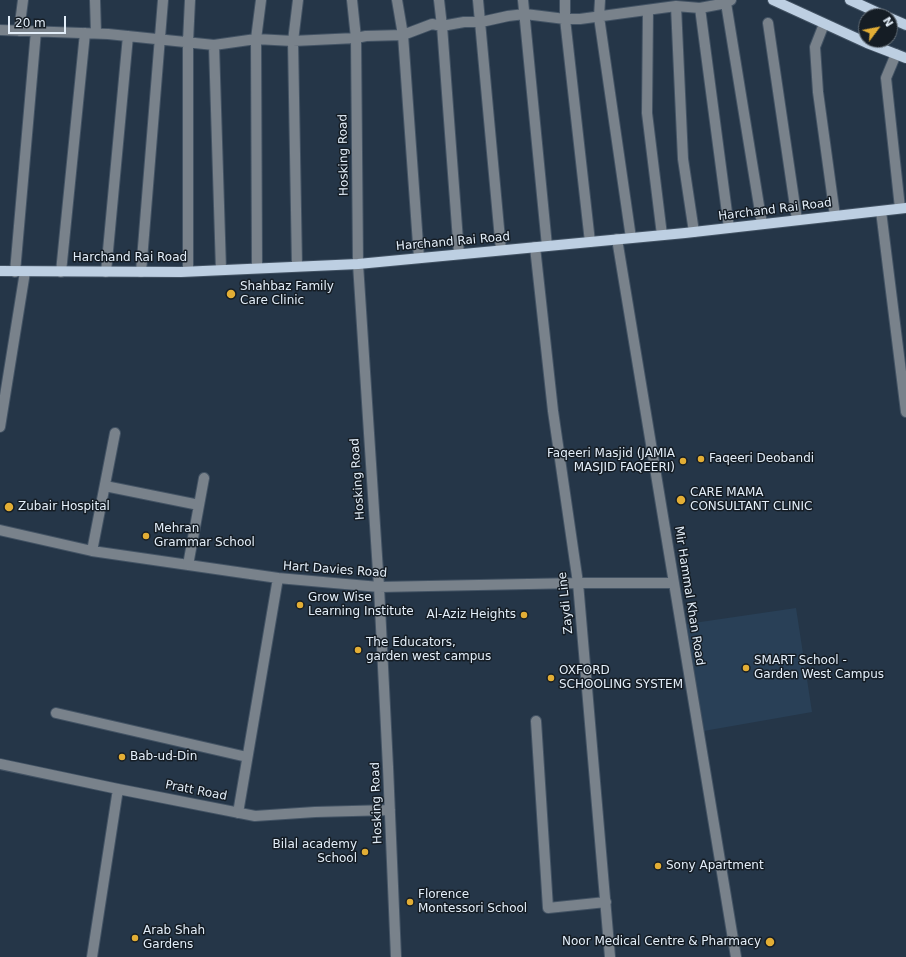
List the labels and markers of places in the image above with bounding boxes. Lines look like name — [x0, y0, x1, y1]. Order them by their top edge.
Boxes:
place label: Shahbaz Family Care Clinic — [240, 280, 334, 308]
marker: Shahbaz Family Care Clinic — [225, 288, 237, 300]
place label: Faqeeri Masjid (JAMIA MASJID FAQEERI) — [547, 447, 675, 475]
place label: Faqeeri Deobandi — [709, 452, 814, 466]
marker: Faqeeri Deobandi — [696, 454, 706, 464]
marker: Faqeeri Masjid (JAMIA MASJID FAQEERI) — [678, 456, 688, 466]
place label: CARE MAMA CONSULTANT CLINIC — [690, 486, 812, 514]
marker: CARE MAMA CONSULTANT CLINIC — [675, 494, 687, 506]
place label: Zubair Hospital — [18, 500, 110, 514]
marker: Zubair Hospital — [3, 501, 15, 513]
place label: Mehran Grammar School — [154, 522, 255, 550]
marker: Mehran Grammar School — [141, 531, 151, 541]
place label: Grow Wise Learning Institute — [308, 591, 414, 619]
marker: Grow Wise Learning Institute — [295, 600, 305, 610]
place label: Al-Aziz Heights — [427, 608, 516, 622]
marker: Al-Aziz Heights — [519, 610, 529, 620]
place label: The Educators, garden west campus — [366, 636, 491, 664]
marker: The Educators, garden west campus — [353, 645, 363, 655]
place label: SMART School - Garden West Campus — [754, 654, 884, 682]
marker: SMART School - Garden West Campus — [741, 663, 751, 673]
place label: OXFORD SCHOOLING SYSTEM — [559, 664, 683, 692]
marker: OXFORD SCHOOLING SYSTEM — [546, 673, 556, 683]
place label: Bab-ud-Din — [130, 750, 197, 764]
marker: Bab-ud-Din — [117, 752, 127, 762]
place label: Bilal academy School — [273, 838, 357, 866]
marker: Bilal academy School — [360, 847, 370, 857]
place label: Sony Apartment — [666, 859, 764, 873]
marker: Sony Apartment — [653, 861, 663, 871]
place label: Florence Montessori School — [418, 888, 527, 916]
marker: Florence Montessori School — [405, 897, 415, 907]
place label: Arab Shah Gardens — [143, 924, 205, 952]
marker: Arab Shah Gardens — [130, 933, 140, 943]
place label: Noor Medical Centre & Pharmacy — [562, 935, 761, 949]
marker: Noor Medical Centre & Pharmacy — [764, 936, 776, 948]

